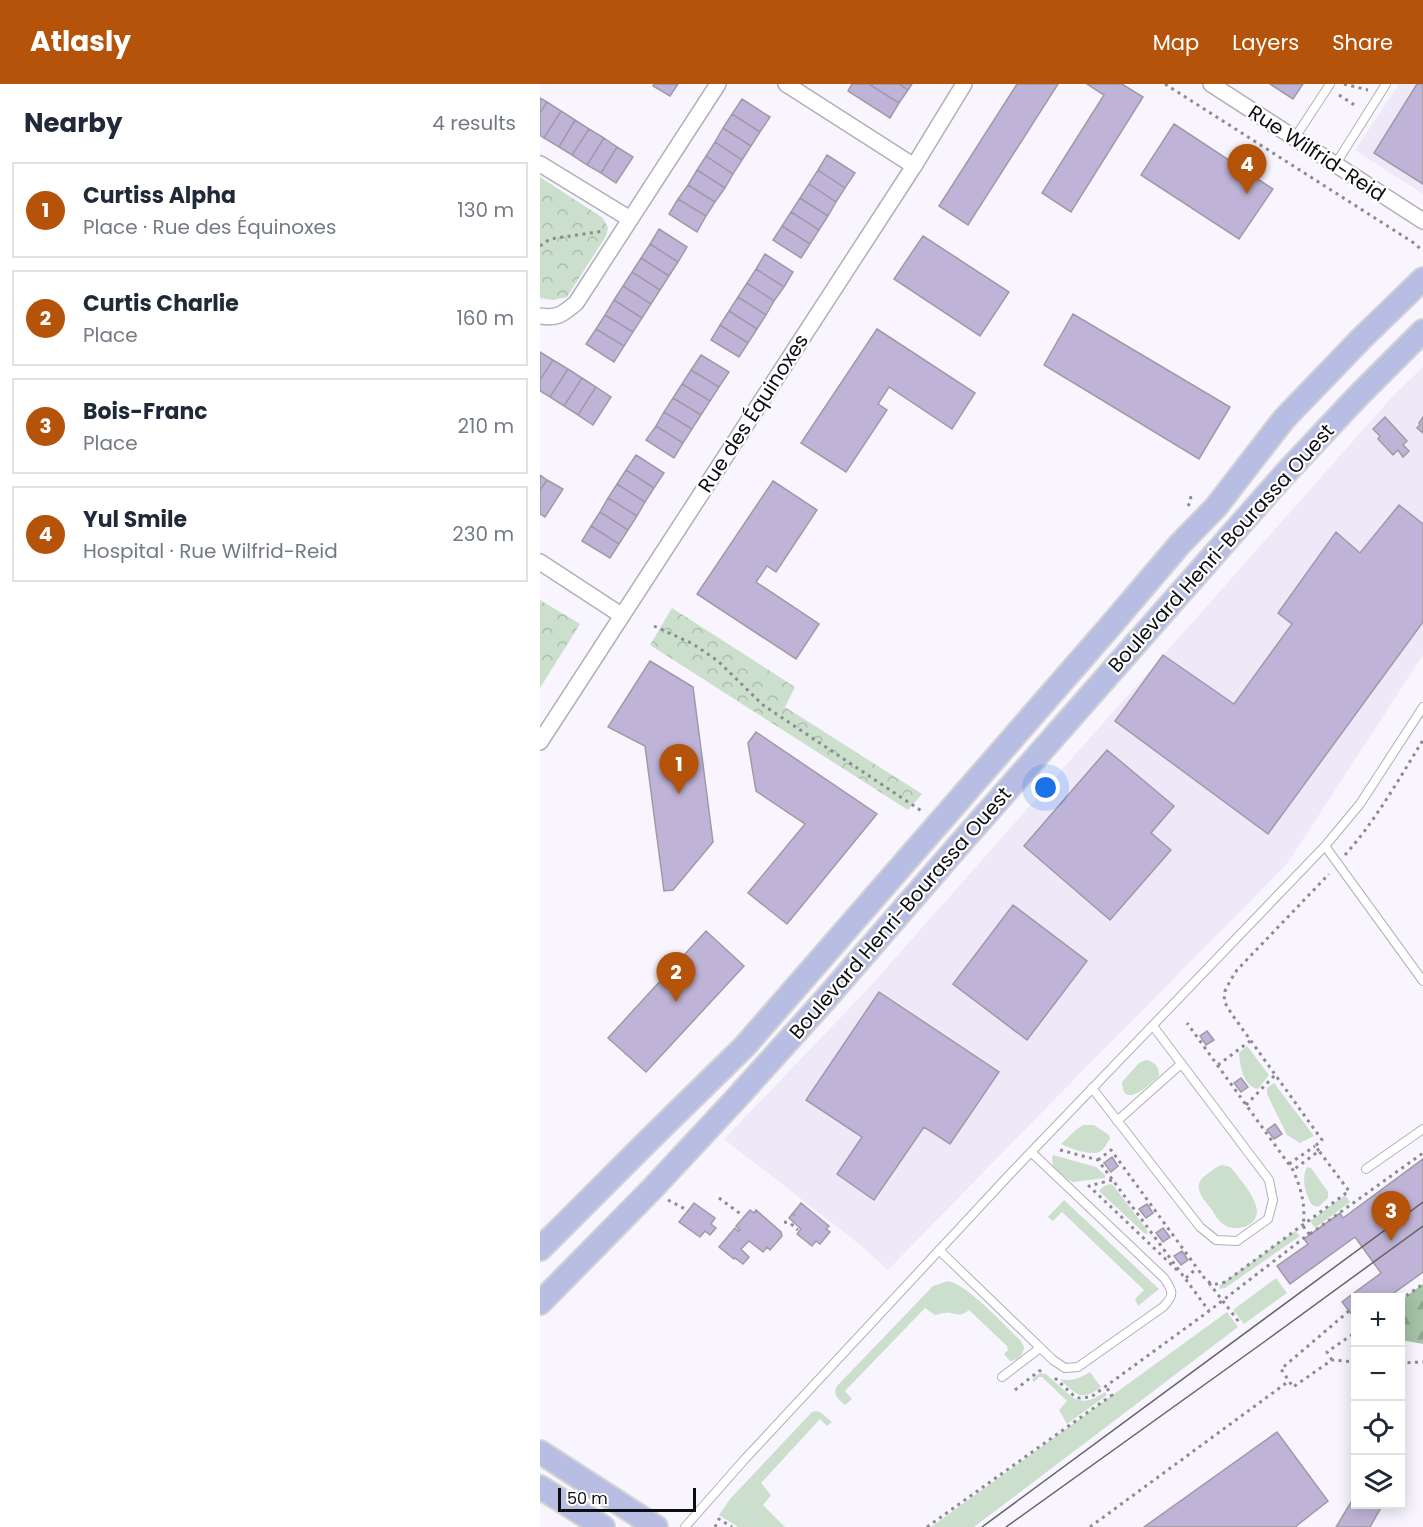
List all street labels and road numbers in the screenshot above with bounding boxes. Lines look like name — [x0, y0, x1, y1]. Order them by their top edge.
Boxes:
street label: Rue Wilfrid-Reid — [1243, 98, 1391, 208]
street label: Rue des Équinoxes — [691, 328, 815, 498]
street label: Boulevard Henri-Bourassa Ouest — [1102, 418, 1340, 678]
street label: Boulevard Henri-Bourassa Ouest — [783, 781, 1017, 1045]

